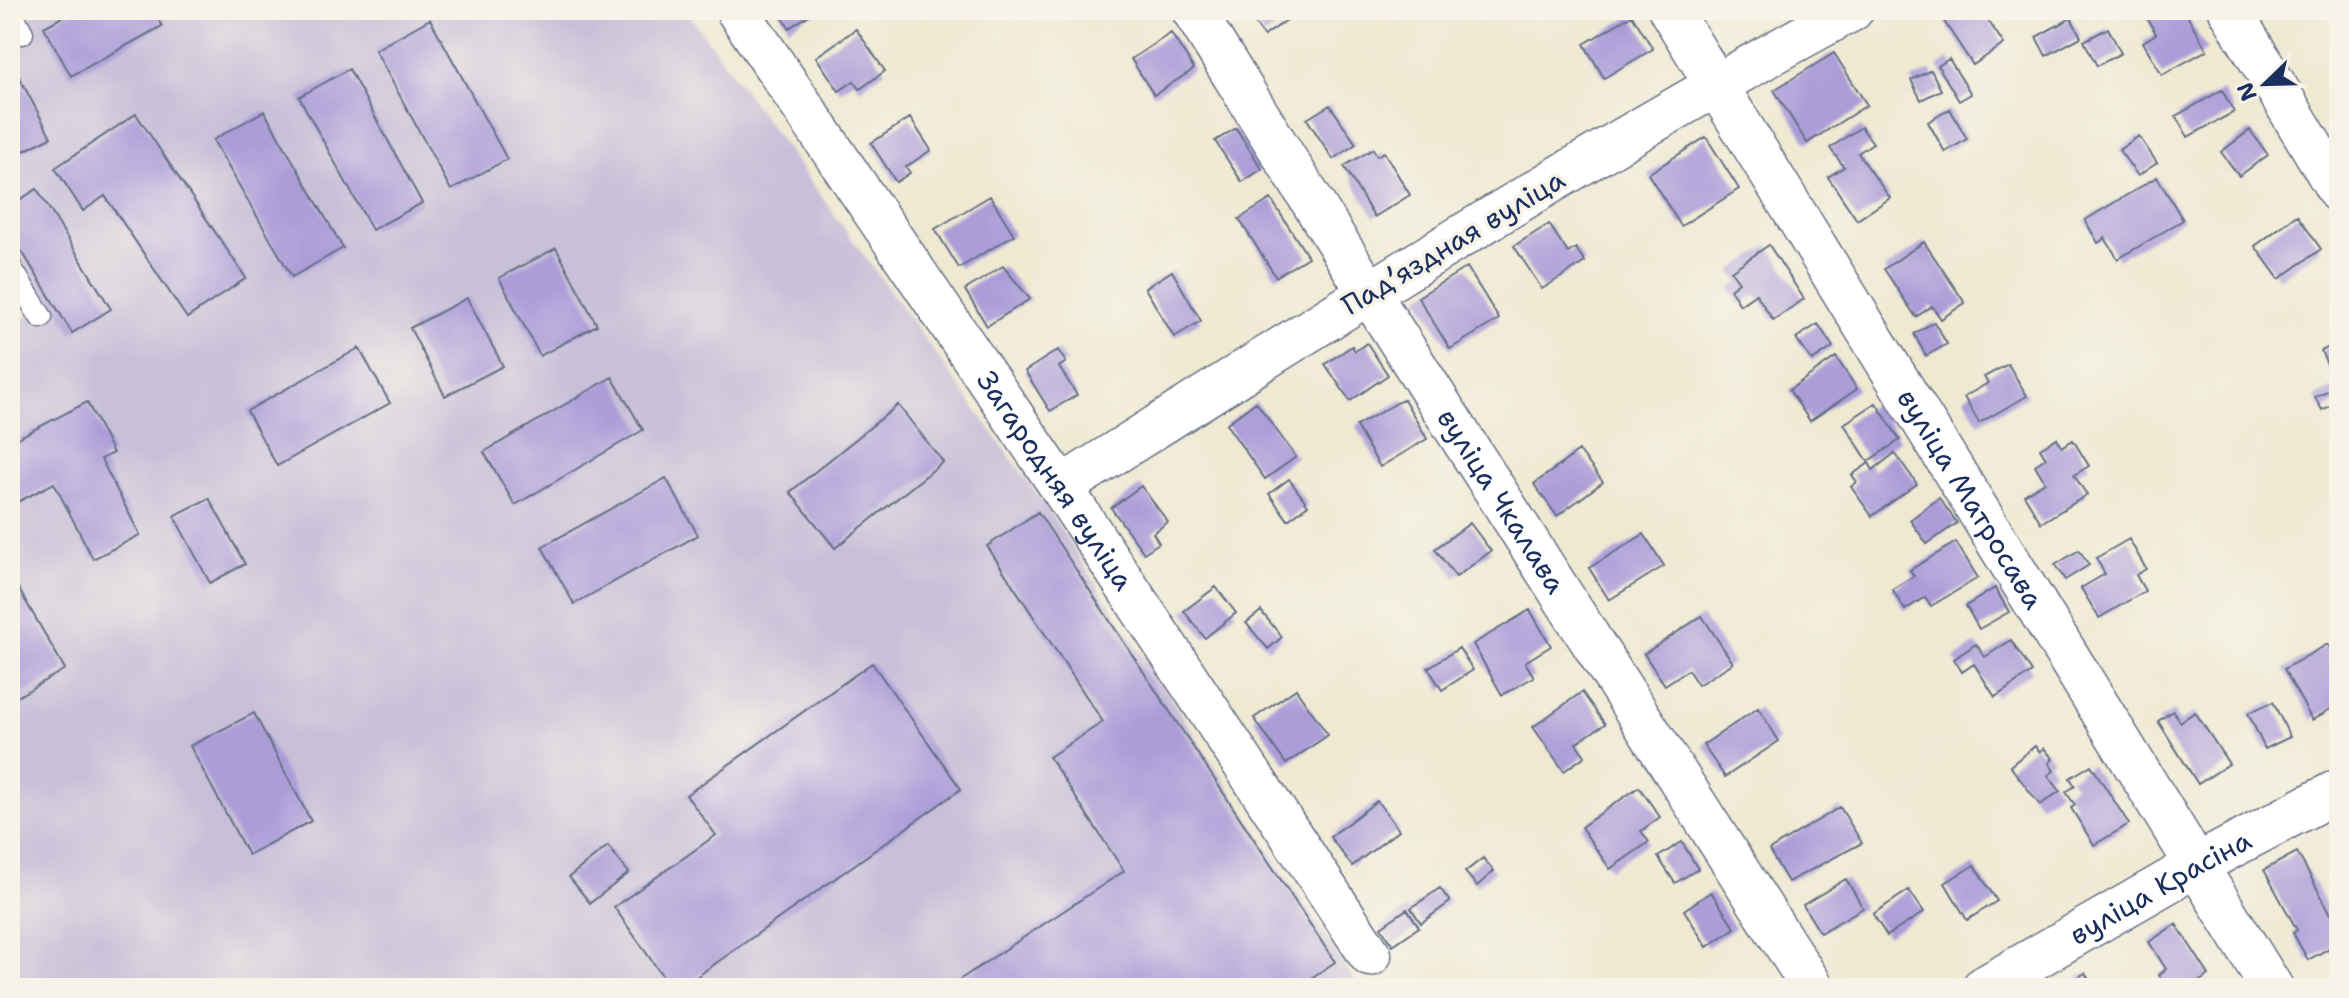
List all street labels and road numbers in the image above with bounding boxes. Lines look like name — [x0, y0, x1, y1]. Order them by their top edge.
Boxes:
street label: Падʼяздная вуліца — [1334, 160, 1572, 324]
street label: Загародняя вуліца — [968, 363, 1143, 598]
street label: вуліца Матросава — [1889, 381, 2053, 616]
street label: вуліца Чкалава — [1429, 401, 1575, 601]
street label: вуліца Красіна — [2062, 821, 2258, 953]

